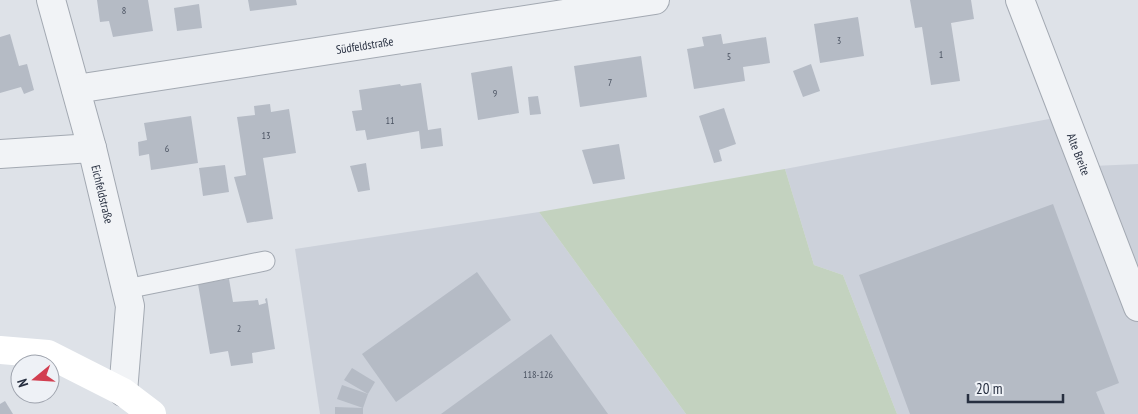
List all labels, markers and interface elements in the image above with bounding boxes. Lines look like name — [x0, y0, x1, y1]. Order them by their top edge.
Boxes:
house number: 8 — [122, 4, 126, 17]
street label: Südfeldstraße — [335, 33, 394, 56]
house number: 3 — [837, 34, 841, 47]
house number: 1 — [939, 48, 943, 61]
house number: 5 — [727, 50, 731, 63]
house number: 7 — [608, 76, 612, 89]
house number: 9 — [493, 87, 497, 100]
house number: 11 — [386, 114, 395, 127]
house number: 13 — [262, 129, 271, 142]
street label: Alte Breite — [1064, 131, 1094, 177]
house number: 6 — [165, 142, 170, 155]
street label: Eichfeldstraße — [89, 163, 117, 225]
house number: 2 — [237, 322, 241, 335]
north arrow — [10, 354, 60, 404]
house number: 118-126 — [523, 368, 553, 381]
scale bar — [968, 372, 1063, 404]
text: N — [13, 377, 32, 389]
text: 20 m — [976, 379, 1002, 398]

